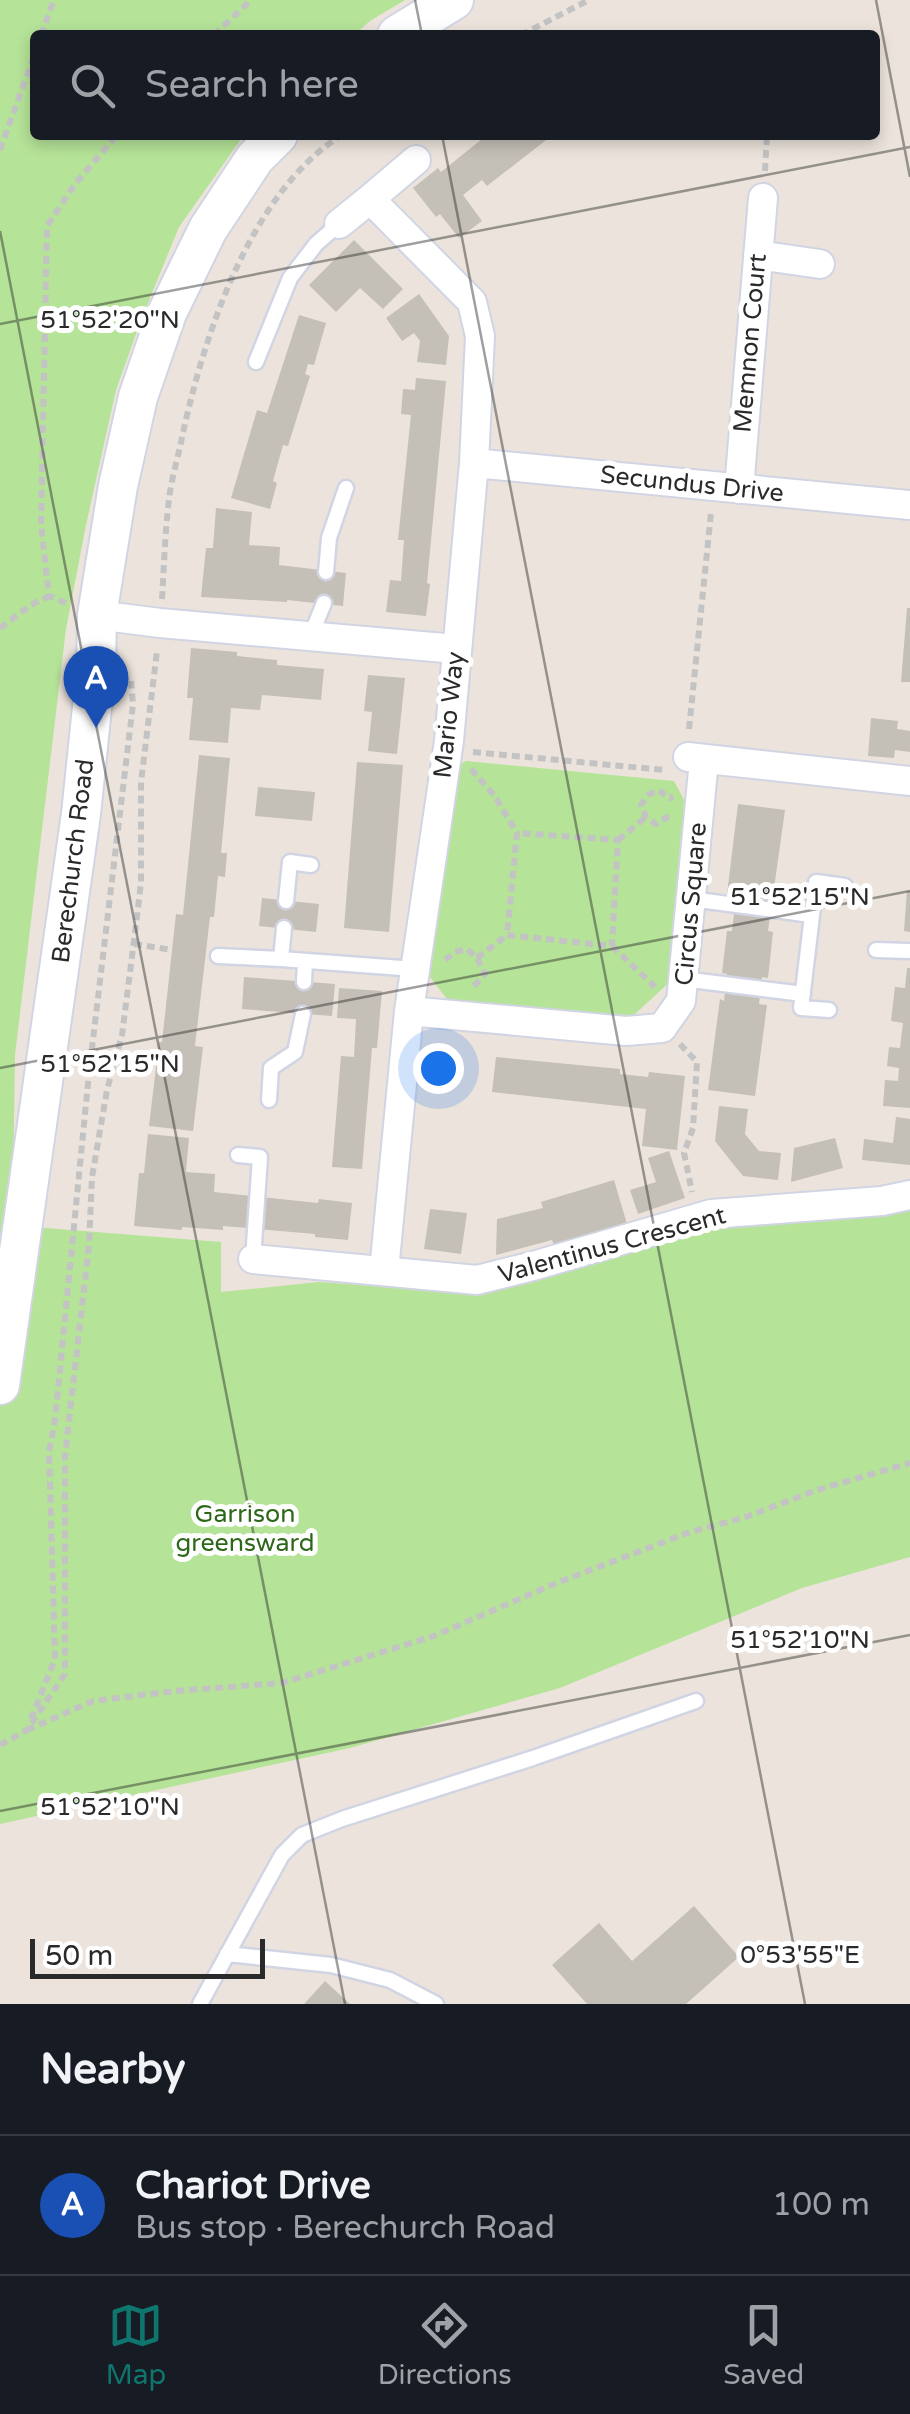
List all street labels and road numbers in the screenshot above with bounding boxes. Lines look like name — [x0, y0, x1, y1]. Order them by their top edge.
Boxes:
street label: Memnon Court — [727, 252, 773, 434]
street label: Secundus Drive — [599, 459, 785, 509]
street label: Mario Way — [427, 650, 471, 780]
street label: Berechurch Road — [46, 757, 100, 965]
street label: Circus Square — [669, 821, 713, 987]
street label: Valentinus Crescent — [495, 1200, 729, 1290]

